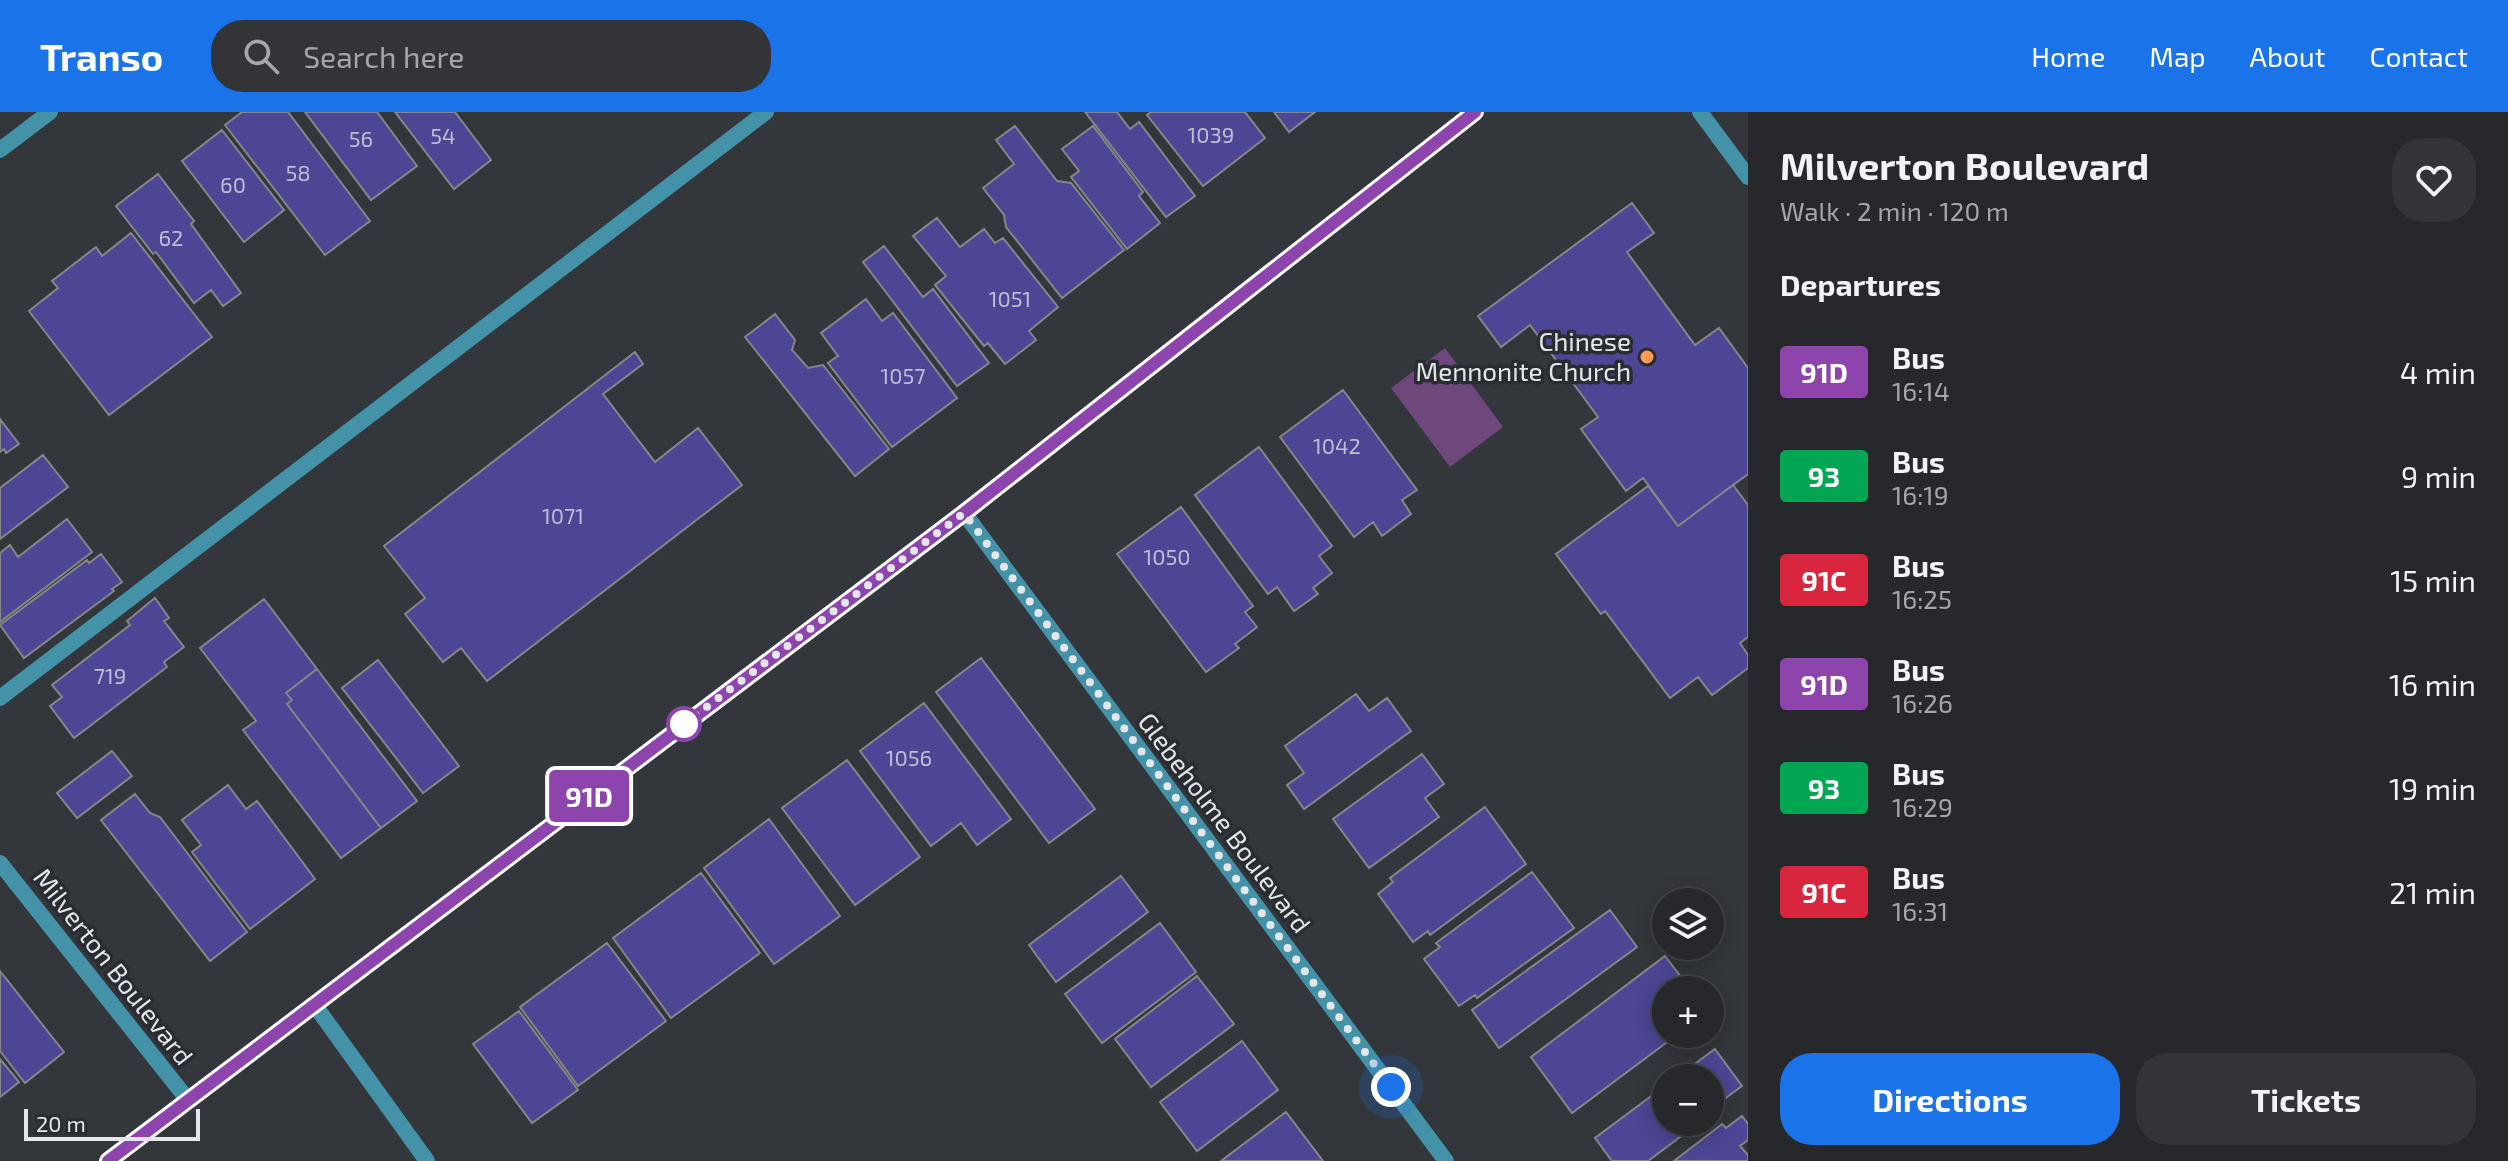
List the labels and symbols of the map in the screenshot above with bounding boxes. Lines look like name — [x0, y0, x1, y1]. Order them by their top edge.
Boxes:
house number: 1039 — [1188, 121, 1234, 147]
house number: 54 — [430, 122, 456, 148]
house number: 56 — [349, 125, 373, 151]
house number: 58 — [285, 159, 311, 185]
house number: 60 — [220, 171, 246, 197]
house number: 62 — [159, 224, 183, 250]
house number: 1051 — [989, 285, 1031, 311]
place label: Chinese Mennonite Church — [1415, 325, 1631, 386]
marker: Chinese Mennonite Church — [1638, 348, 1656, 366]
house number: 1057 — [880, 362, 926, 388]
house number: 1042 — [1313, 432, 1361, 458]
house number: 1071 — [542, 502, 584, 528]
house number: 1050 — [1143, 543, 1191, 569]
house number: 719 — [94, 662, 126, 688]
street label: Glebeholme Boulevard — [1132, 706, 1318, 938]
unlabelled marker — [667, 707, 701, 741]
house number: 1056 — [886, 744, 932, 770]
line badge: 91D — [543, 770, 635, 822]
street label: Milverton Boulevard — [28, 862, 200, 1070]
your location — [1371, 1067, 1411, 1107]
scale bar — [24, 1105, 200, 1141]

